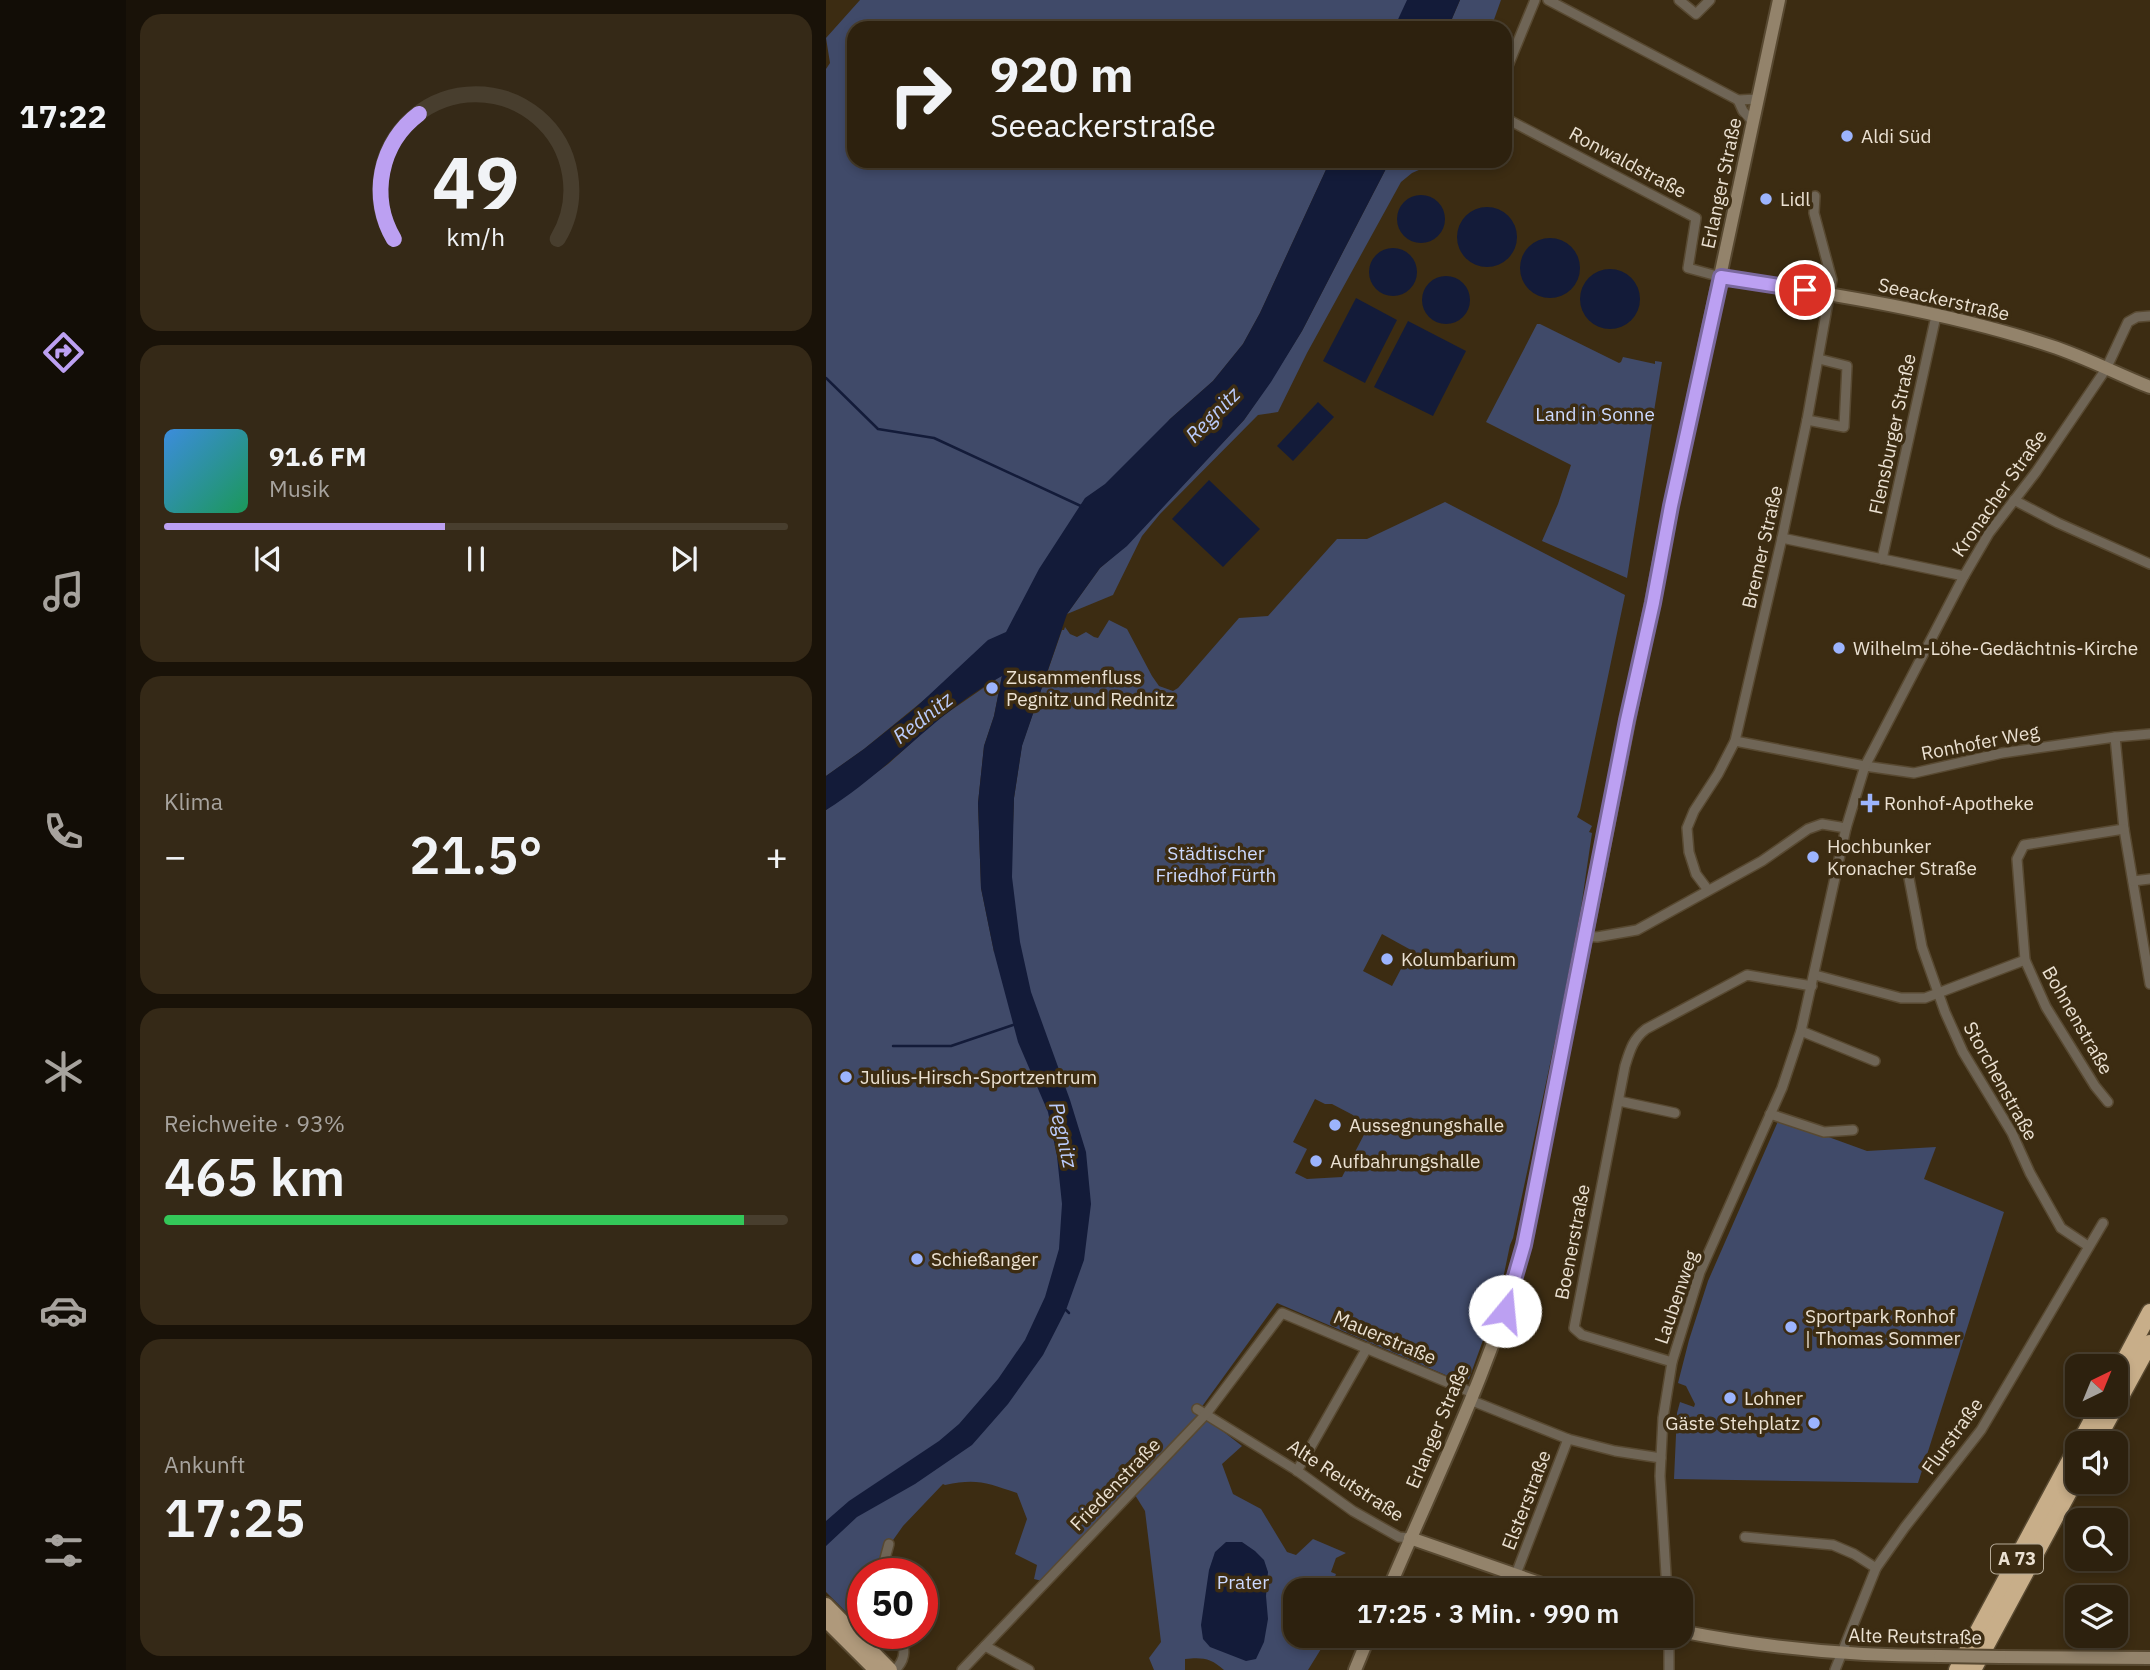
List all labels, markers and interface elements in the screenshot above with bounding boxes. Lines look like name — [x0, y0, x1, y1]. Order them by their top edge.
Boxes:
text: 920 m — [990, 42, 1134, 105]
icon: right — [875, 49, 966, 140]
text: 17:22 — [19, 95, 107, 137]
text: Seeackerstraße — [990, 104, 1216, 146]
street label: Erlanger Straße — [1695, 115, 1747, 251]
street label: Ronwaldstraße — [1565, 121, 1691, 203]
place label: Aldi Süd — [1861, 124, 1931, 148]
marker: Aldi Süd — [1839, 128, 1855, 144]
text: 49 — [432, 134, 520, 229]
place label: Lidl — [1780, 187, 1810, 211]
marker: Lidl — [1758, 191, 1774, 207]
text: km/h — [447, 219, 505, 252]
pin — [1775, 260, 1835, 320]
icon: arrive — [1786, 271, 1824, 309]
street label: Seeackerstraße — [1876, 272, 2012, 326]
icon: directions — [39, 328, 88, 377]
street label: Flensburger Straße — [1863, 351, 1921, 517]
water label: Regnitz — [1179, 380, 1246, 448]
park label: Land in Sonne — [1535, 402, 1655, 426]
street label: Kronacher Straße — [1946, 425, 2052, 561]
text: 91.6 FM — [269, 439, 367, 473]
text: Musik — [269, 473, 330, 503]
street label: Bremer Straße — [1736, 483, 1788, 611]
icon: previous — [249, 540, 287, 578]
icon: pause — [457, 540, 495, 578]
icon: next — [665, 540, 703, 578]
icon: music — [39, 567, 88, 616]
place label: Wilhelm-Löhe-Gedächtnis-Kirche — [1853, 636, 2138, 660]
marker: Wilhelm-Löhe-Gedächtnis-Kirche — [1831, 640, 1847, 656]
place label: Zusammenfluss Pegnitz und Rednitz — [1006, 665, 1175, 711]
marker: Zusammenfluss Pegnitz und Rednitz — [984, 680, 1000, 696]
water label: Rednitz — [887, 685, 959, 749]
street label: Ronhofer Weg — [1919, 719, 2041, 765]
text: Klima — [164, 786, 223, 816]
place label: Ronhof-Apotheke — [1884, 791, 2034, 815]
marker: Ronhof-Apotheke — [1862, 795, 1878, 811]
icon: phone — [39, 807, 88, 856]
text: 21.5° — [409, 821, 543, 888]
text: − — [164, 831, 187, 880]
text: + — [765, 831, 788, 880]
place label: Hochbunker Kronacher Straße — [1827, 834, 1977, 880]
park label: Städtischer Friedhof Fürth — [1156, 841, 1276, 887]
marker: Hochbunker Kronacher Straße — [1805, 849, 1821, 865]
place label: Kolumbarium — [1401, 947, 1516, 971]
marker: Kolumbarium — [1379, 951, 1395, 967]
street label: Bohnenstraße — [2037, 961, 2119, 1079]
street label: Storchenstraße — [1958, 1017, 2044, 1145]
icon: climate — [39, 1047, 88, 1096]
place label: Julius-Hirsch-Sportzentrum — [860, 1065, 1097, 1089]
marker: Julius-Hirsch-Sportzentrum — [838, 1069, 854, 1085]
water label: Pegnitz — [1043, 1099, 1085, 1171]
text: Reichweite · 93% — [164, 1108, 345, 1138]
place label: Aussegnungshalle — [1349, 1113, 1504, 1137]
marker: Aussegnungshalle — [1327, 1117, 1343, 1133]
text: 465 km — [164, 1143, 345, 1210]
place label: Aufbahrungshalle — [1330, 1149, 1481, 1173]
marker: Aufbahrungshalle — [1308, 1153, 1324, 1169]
street label: Boenerstraße — [1549, 1182, 1595, 1302]
place label: Schießanger — [931, 1247, 1038, 1271]
street label: Laubenweg — [1649, 1247, 1703, 1347]
marker: Schießanger — [909, 1251, 925, 1267]
position arrow — [1468, 1274, 1542, 1348]
icon: car — [39, 1286, 88, 1335]
place label: Sportpark Ronhof | Thomas Sommer — [1805, 1304, 1961, 1350]
street label: Mauerstraße — [1330, 1305, 1440, 1369]
marker: Sportpark Ronhof | Thomas Sommer — [1783, 1319, 1799, 1335]
north arrow — [2065, 1354, 2128, 1418]
map controls — [2065, 1354, 2128, 1648]
street label: Erlanger Straße — [1400, 1360, 1474, 1492]
place label: Lohner — [1744, 1386, 1803, 1410]
marker: Lohner — [1722, 1390, 1738, 1406]
street label: Flurstraße — [1916, 1393, 1988, 1479]
place label: Gäste Stehplatz — [1665, 1411, 1800, 1435]
marker: Gäste Stehplatz — [1806, 1415, 1822, 1431]
button: sound — [2065, 1431, 2128, 1494]
street label: Friedenstraße — [1065, 1432, 1165, 1536]
street label: Alte Reutstraße — [1283, 1433, 1409, 1527]
street label: Elsterstraße — [1496, 1447, 1556, 1553]
text: Ankunft — [164, 1449, 245, 1479]
text: 17:25 — [164, 1484, 305, 1551]
button: search — [2065, 1508, 2128, 1571]
icon: filters — [39, 1526, 88, 1575]
road number: A 73 — [1991, 1544, 2043, 1574]
speed limit sign: 50 — [847, 1558, 938, 1649]
park label: Prater — [1217, 1570, 1269, 1594]
button: layers — [2065, 1585, 2128, 1648]
text: 17:25 · 3 Min. · 990 m — [1357, 1596, 1619, 1630]
street label: Alte Reutstraße — [1848, 1623, 1982, 1649]

